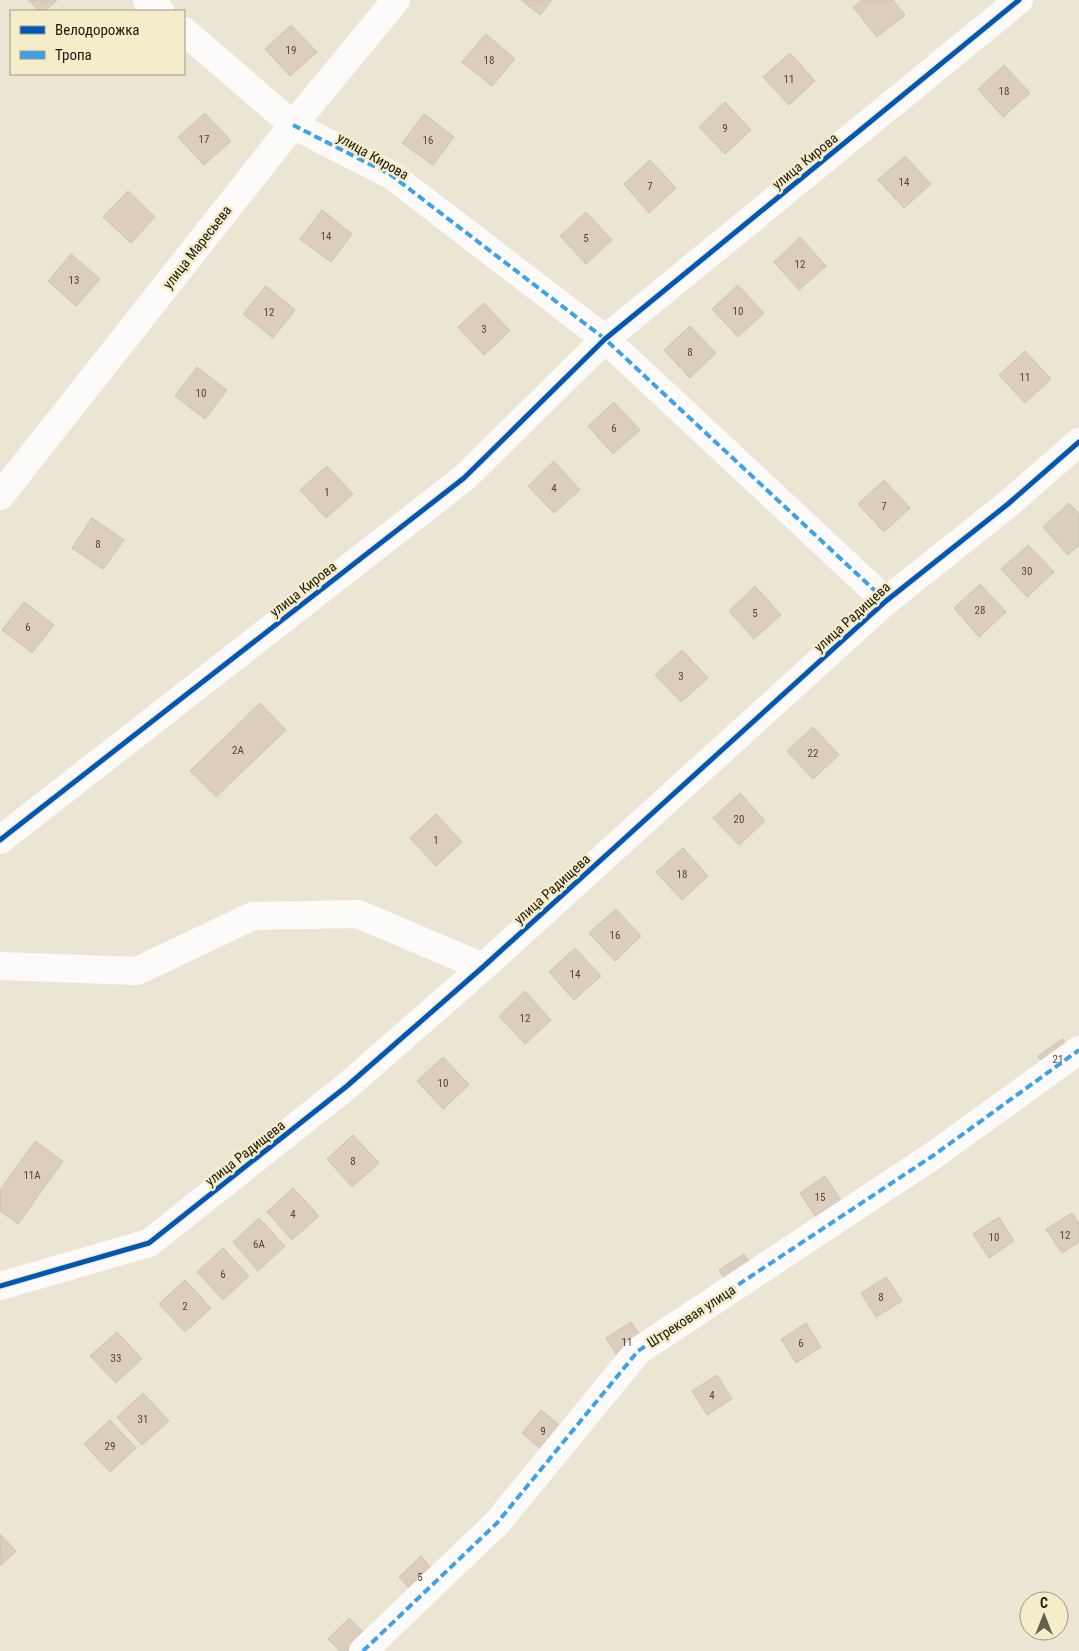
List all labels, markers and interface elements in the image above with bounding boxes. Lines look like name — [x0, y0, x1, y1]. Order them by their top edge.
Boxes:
legend — [10, 10, 185, 75]
text: Велодорожка — [55, 21, 140, 39]
house number: 19 — [286, 44, 296, 57]
text: Тропа — [55, 46, 92, 64]
house number: 18 — [484, 54, 494, 67]
house number: 11 — [784, 73, 794, 86]
house number: 18 — [999, 85, 1009, 98]
house number: 9 — [722, 122, 728, 135]
street label: улица Кирова — [335, 129, 411, 183]
street label: улица Кирова — [769, 130, 841, 192]
house number: 17 — [199, 133, 209, 146]
house number: 16 — [423, 134, 433, 147]
house number: 14 — [899, 176, 910, 189]
house number: 7 — [647, 180, 653, 193]
street label: улица Маресьева — [160, 202, 234, 292]
house number: 14 — [321, 230, 332, 243]
house number: 5 — [583, 232, 589, 245]
house number: 12 — [795, 258, 805, 271]
house number: 13 — [69, 274, 79, 287]
house number: 10 — [733, 305, 743, 318]
house number: 12 — [264, 306, 274, 319]
house number: 3 — [481, 323, 487, 336]
house number: 8 — [687, 346, 693, 359]
house number: 11 — [1020, 371, 1030, 384]
house number: 10 — [196, 387, 206, 400]
house number: 6 — [611, 422, 617, 435]
house number: 4 — [551, 482, 557, 495]
house number: 1 — [324, 486, 330, 499]
house number: 7 — [881, 500, 887, 513]
house number: 8 — [95, 538, 101, 551]
street label: улица Кирова — [267, 558, 339, 620]
house number: 30 — [1022, 565, 1032, 578]
street label: улица Радищева — [811, 579, 893, 655]
house number: 28 — [975, 604, 985, 617]
house number: 5 — [752, 607, 758, 620]
house number: 6 — [25, 621, 31, 634]
house number: 3 — [678, 670, 684, 683]
house number: 2А — [232, 744, 245, 757]
house number: 22 — [808, 747, 818, 760]
house number: 20 — [734, 813, 744, 826]
house number: 1 — [433, 834, 439, 847]
street label: улица Радищева — [511, 851, 593, 927]
house number: 18 — [677, 868, 687, 881]
house number: 16 — [610, 929, 620, 942]
house number: 14 — [570, 968, 581, 981]
house number: 12 — [520, 1012, 530, 1025]
house number: 21 — [1053, 1053, 1063, 1066]
house number: 10 — [438, 1077, 448, 1090]
street label: улица Радищева — [202, 1117, 288, 1189]
house number: 8 — [350, 1155, 356, 1168]
house number: 11А — [23, 1169, 41, 1182]
house number: 15 — [815, 1191, 825, 1204]
house number: 4 — [290, 1208, 296, 1221]
house number: 12 — [1060, 1229, 1070, 1242]
house number: 10 — [989, 1231, 999, 1244]
house number: 6А — [253, 1238, 266, 1251]
house number: 6 — [220, 1268, 226, 1281]
street label: Штрековая улица — [644, 1282, 738, 1350]
house number: 8 — [878, 1291, 884, 1304]
house number: 2 — [182, 1300, 188, 1313]
house number: 11 — [622, 1336, 632, 1349]
house number: 6 — [798, 1337, 804, 1350]
house number: 33 — [111, 1352, 121, 1365]
house number: 4 — [709, 1389, 715, 1402]
house number: 31 — [138, 1413, 148, 1426]
house number: 9 — [540, 1425, 546, 1438]
house number: 29 — [105, 1440, 115, 1453]
house number: 5 — [417, 1571, 423, 1584]
north arrow — [1019, 1591, 1069, 1641]
text: С — [1040, 1595, 1048, 1611]

